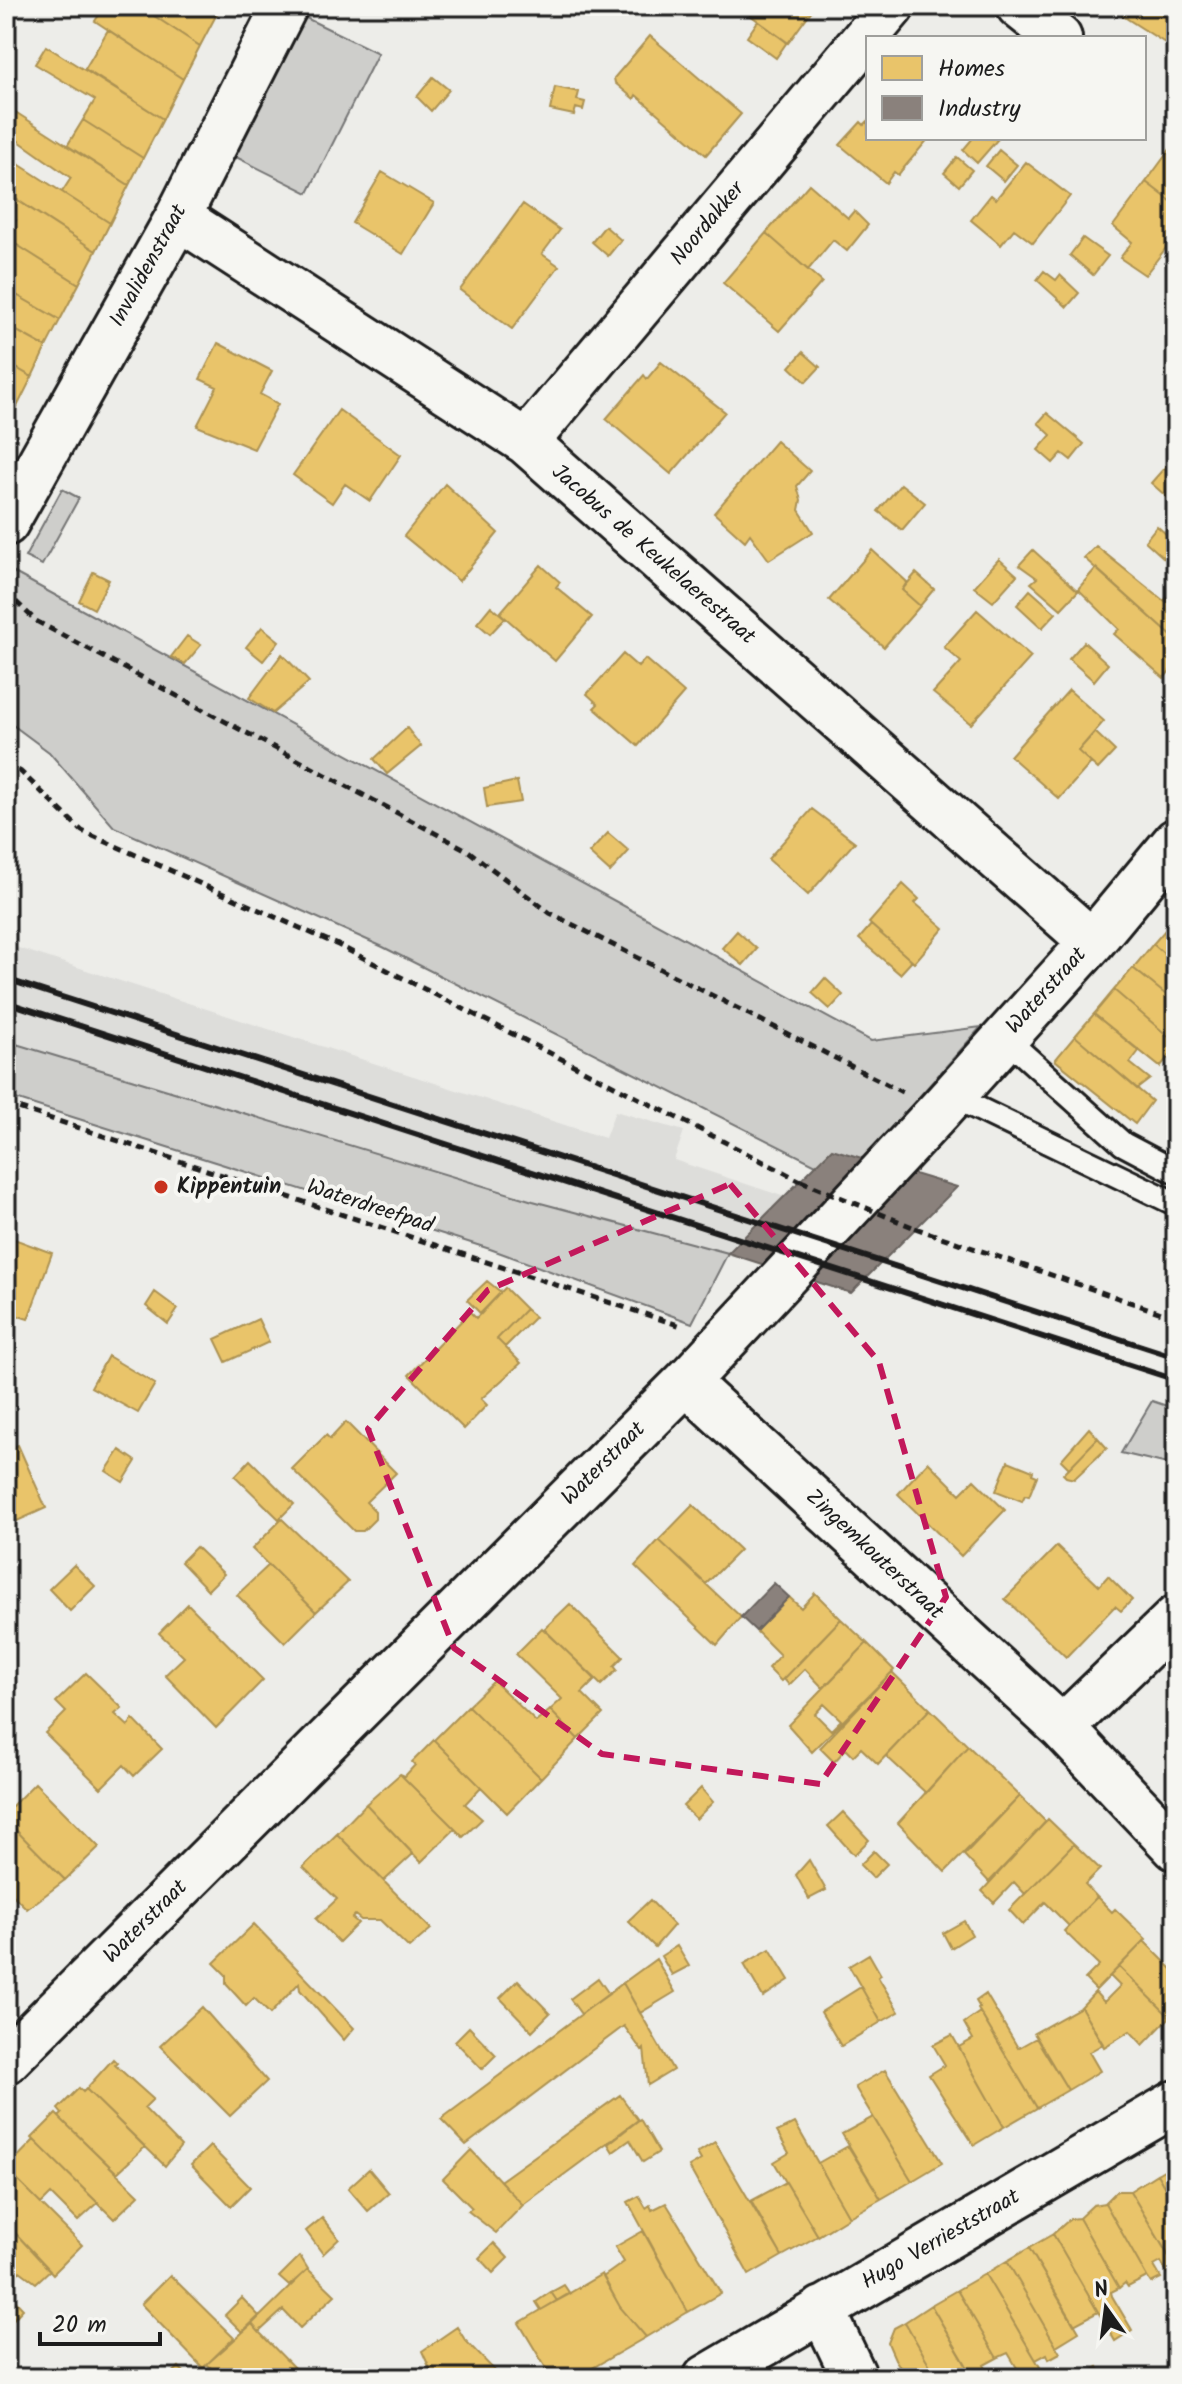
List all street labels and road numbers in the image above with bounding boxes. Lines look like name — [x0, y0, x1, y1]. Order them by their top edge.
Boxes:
street label: Noordakker — [662, 173, 755, 274]
street label: Invalidenstraat — [101, 198, 197, 334]
street label: Jacobus de Keukelaerestraat — [543, 456, 763, 654]
street label: Waterstraat — [998, 939, 1096, 1043]
street label: Waterdreefpad — [302, 1170, 439, 1244]
street label: Waterstraat — [554, 1413, 655, 1514]
street label: Zingemkouterstraat — [796, 1481, 952, 1629]
street label: Waterstraat — [96, 1871, 197, 1972]
street label: Hugo Verrieststraat — [855, 2180, 1027, 2300]

